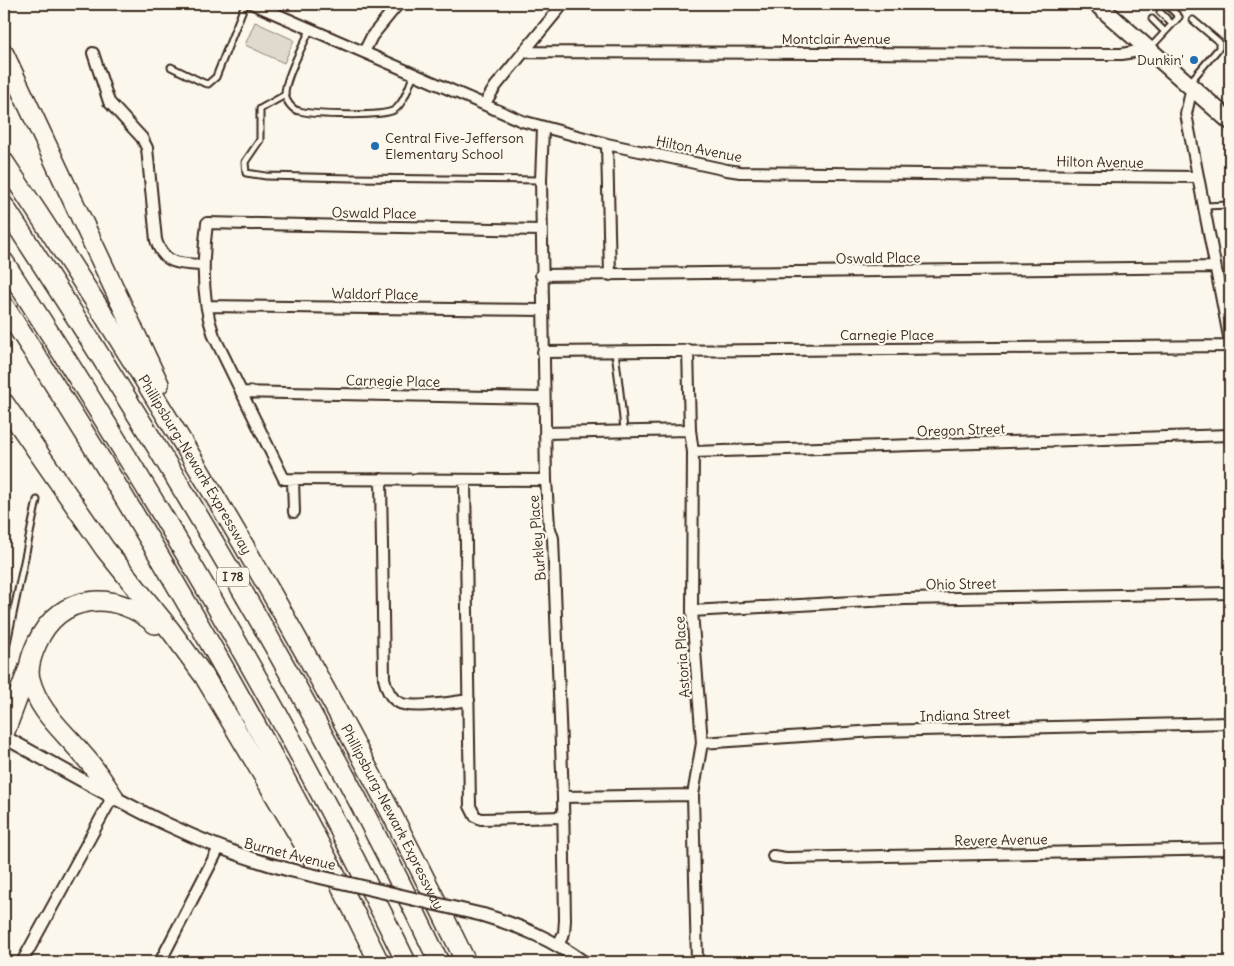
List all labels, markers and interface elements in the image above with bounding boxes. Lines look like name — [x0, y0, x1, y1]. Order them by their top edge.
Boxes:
street label: Montclair Avenue — [781, 30, 891, 48]
place label: Dunkin' — [1137, 51, 1184, 69]
marker: Dunkin' — [1188, 54, 1200, 66]
place label: Central Five-Jefferson Elementary School — [385, 129, 524, 163]
street label: Hilton Avenue — [654, 132, 744, 166]
marker: Central Five-Jefferson Elementary School — [369, 140, 381, 152]
street label: Hilton Avenue — [1056, 152, 1144, 172]
street label: Oswald Place — [331, 203, 417, 223]
street label: Oswald Place — [835, 248, 921, 268]
street label: Waldorf Place — [331, 284, 419, 304]
street label: Carnegie Place — [840, 326, 934, 344]
street label: Phillipsburg-Newark Expressway — [134, 371, 256, 558]
street label: Carnegie Place — [346, 371, 440, 391]
street label: Oregon Street — [917, 419, 1006, 441]
street label: Burkley Place — [524, 494, 550, 582]
road number: I 78 — [217, 568, 249, 586]
street label: Ohio Street — [926, 574, 997, 594]
street label: Astoria Place — [670, 615, 694, 699]
street label: Indiana Street — [920, 704, 1011, 726]
street label: Phillipsburg-Newark Expressway — [337, 721, 448, 913]
street label: Revere Avenue — [954, 830, 1048, 850]
street label: Burnet Avenue — [242, 834, 338, 874]

